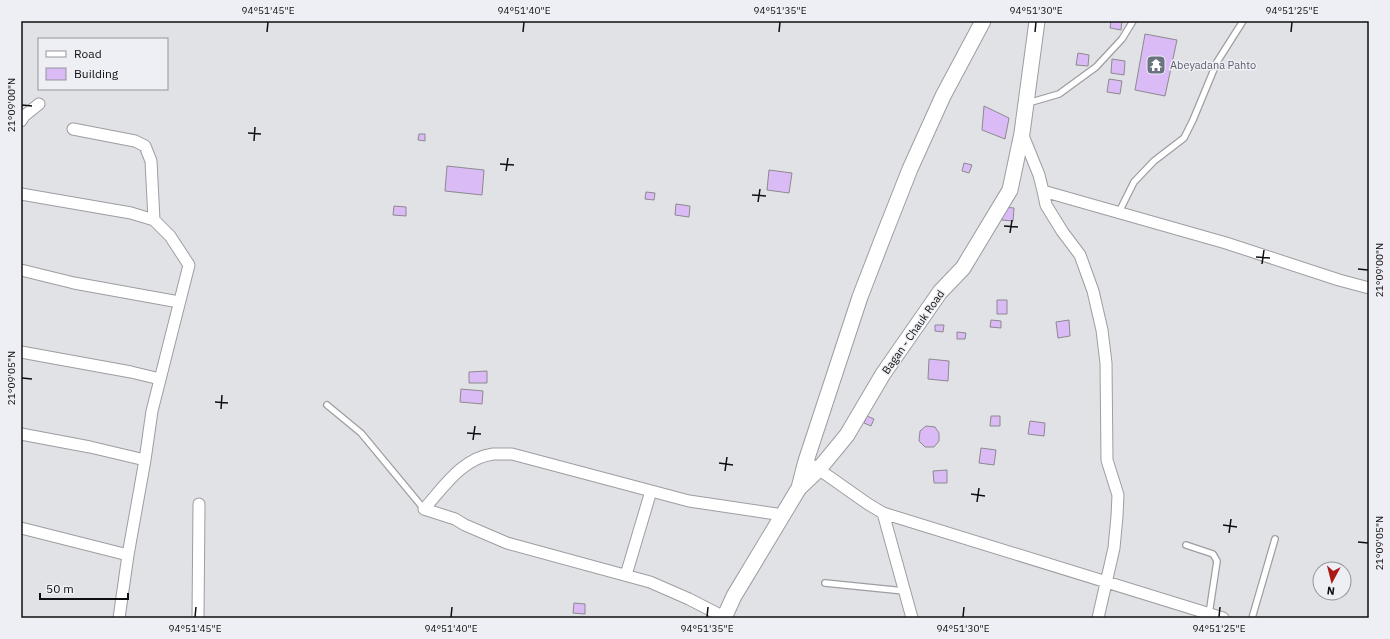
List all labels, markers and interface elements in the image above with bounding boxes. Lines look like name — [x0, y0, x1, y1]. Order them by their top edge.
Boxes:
text: 94°51'45"E — [241, 4, 295, 17]
text: 94°51'40"E — [497, 4, 551, 17]
text: 94°51'35"E — [753, 4, 807, 17]
text: 94°51'30"E — [1009, 4, 1063, 17]
text: 94°51'25"E — [1265, 4, 1319, 17]
legend — [38, 38, 168, 90]
text: Road — [74, 46, 102, 61]
temple icon: Abeyadana Pahto — [1145, 54, 1167, 76]
place label: Abeyadana Pahto — [1170, 58, 1256, 72]
text: Building — [74, 66, 119, 81]
text: 21°09'00"N — [5, 78, 18, 132]
text: 21°09'00"N — [1373, 243, 1386, 297]
street label: Bagan - Chauk Road — [879, 287, 947, 377]
text: 21°09'05"N — [5, 351, 18, 405]
text: 21°09'05"N — [1373, 516, 1386, 570]
north arrow — [1312, 561, 1352, 601]
scale bar — [40, 575, 128, 601]
text: 50 m — [46, 581, 74, 596]
text: N — [1326, 583, 1336, 598]
text: 94°51'45"E — [168, 622, 222, 635]
text: 94°51'40"E — [424, 622, 478, 635]
text: 94°51'35"E — [680, 622, 734, 635]
text: 94°51'30"E — [936, 622, 990, 635]
text: 94°51'25"E — [1192, 622, 1246, 635]

